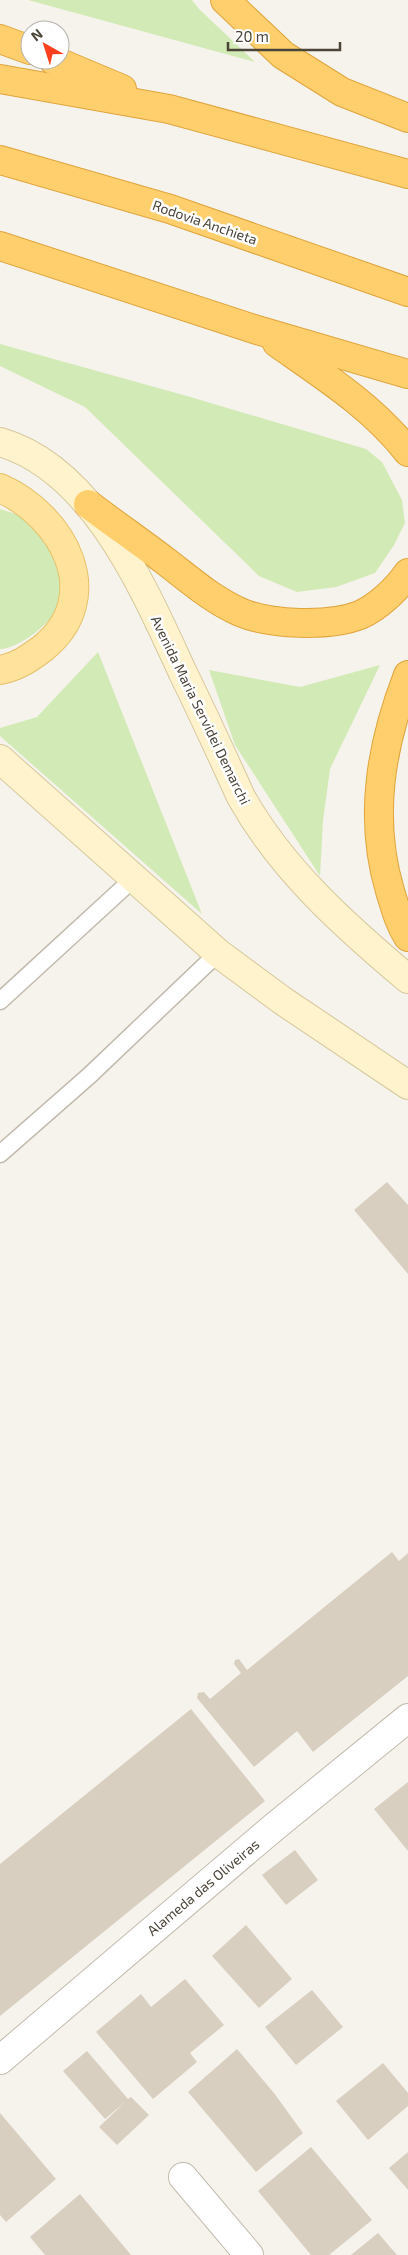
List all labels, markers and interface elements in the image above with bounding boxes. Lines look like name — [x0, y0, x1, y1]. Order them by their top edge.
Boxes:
north arrow — [20, 20, 70, 70]
scale bar — [228, 20, 340, 52]
text: N — [27, 25, 46, 44]
text: 20 m — [235, 27, 269, 45]
street label: Rodovia Anchieta — [150, 196, 260, 248]
street label: Avenida Maria Servidei Demarchi — [148, 613, 254, 807]
street label: Alameda das Oliveiras — [144, 1835, 262, 1939]

